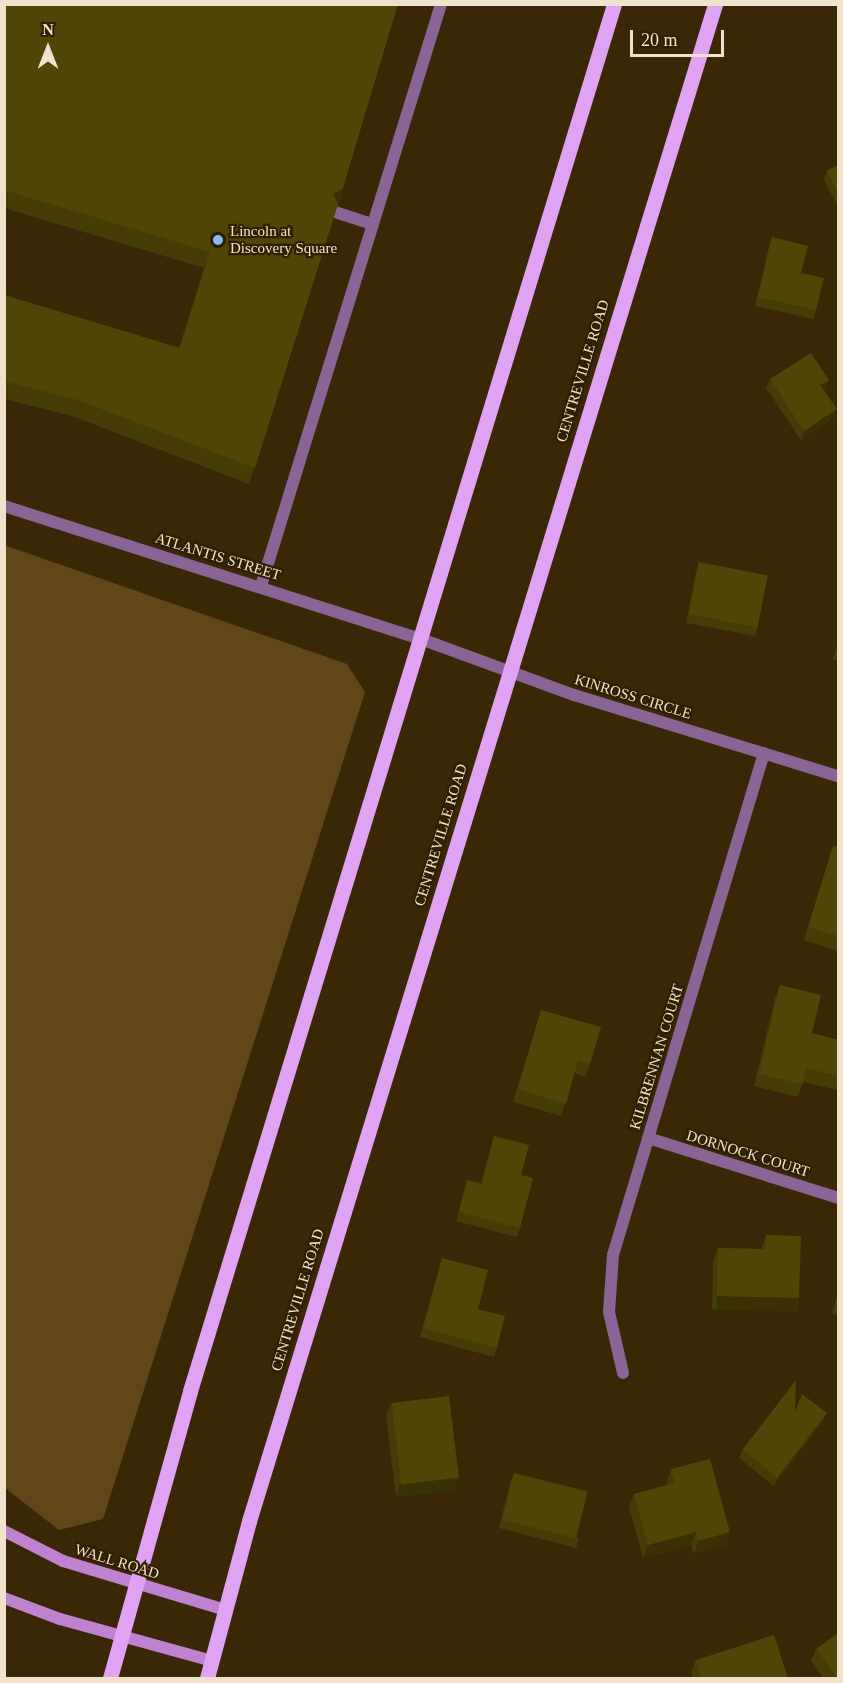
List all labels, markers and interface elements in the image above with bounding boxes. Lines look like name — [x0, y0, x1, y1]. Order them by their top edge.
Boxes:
north arrow — [18, 18, 78, 78]
scale bar — [633, 18, 728, 56]
text: N — [42, 21, 54, 38]
text: 20 m — [641, 30, 678, 50]
place label: Lincoln at Discovery Square — [230, 222, 337, 257]
marker: Lincoln at Discovery Square — [211, 233, 225, 247]
street label: CENTREVILLE ROAD — [553, 298, 613, 444]
street label: ATLANTIS STREET — [153, 529, 283, 585]
street label: KINROSS CIRCLE — [572, 671, 694, 723]
street label: CENTREVILLE ROAD — [411, 762, 471, 908]
street label: KILBRENNAN COURT — [626, 982, 688, 1132]
street label: DORNOCK COURT — [684, 1127, 812, 1181]
street label: CENTREVILLE ROAD — [268, 1227, 328, 1373]
street label: WALL ROAD — [72, 1541, 162, 1583]

